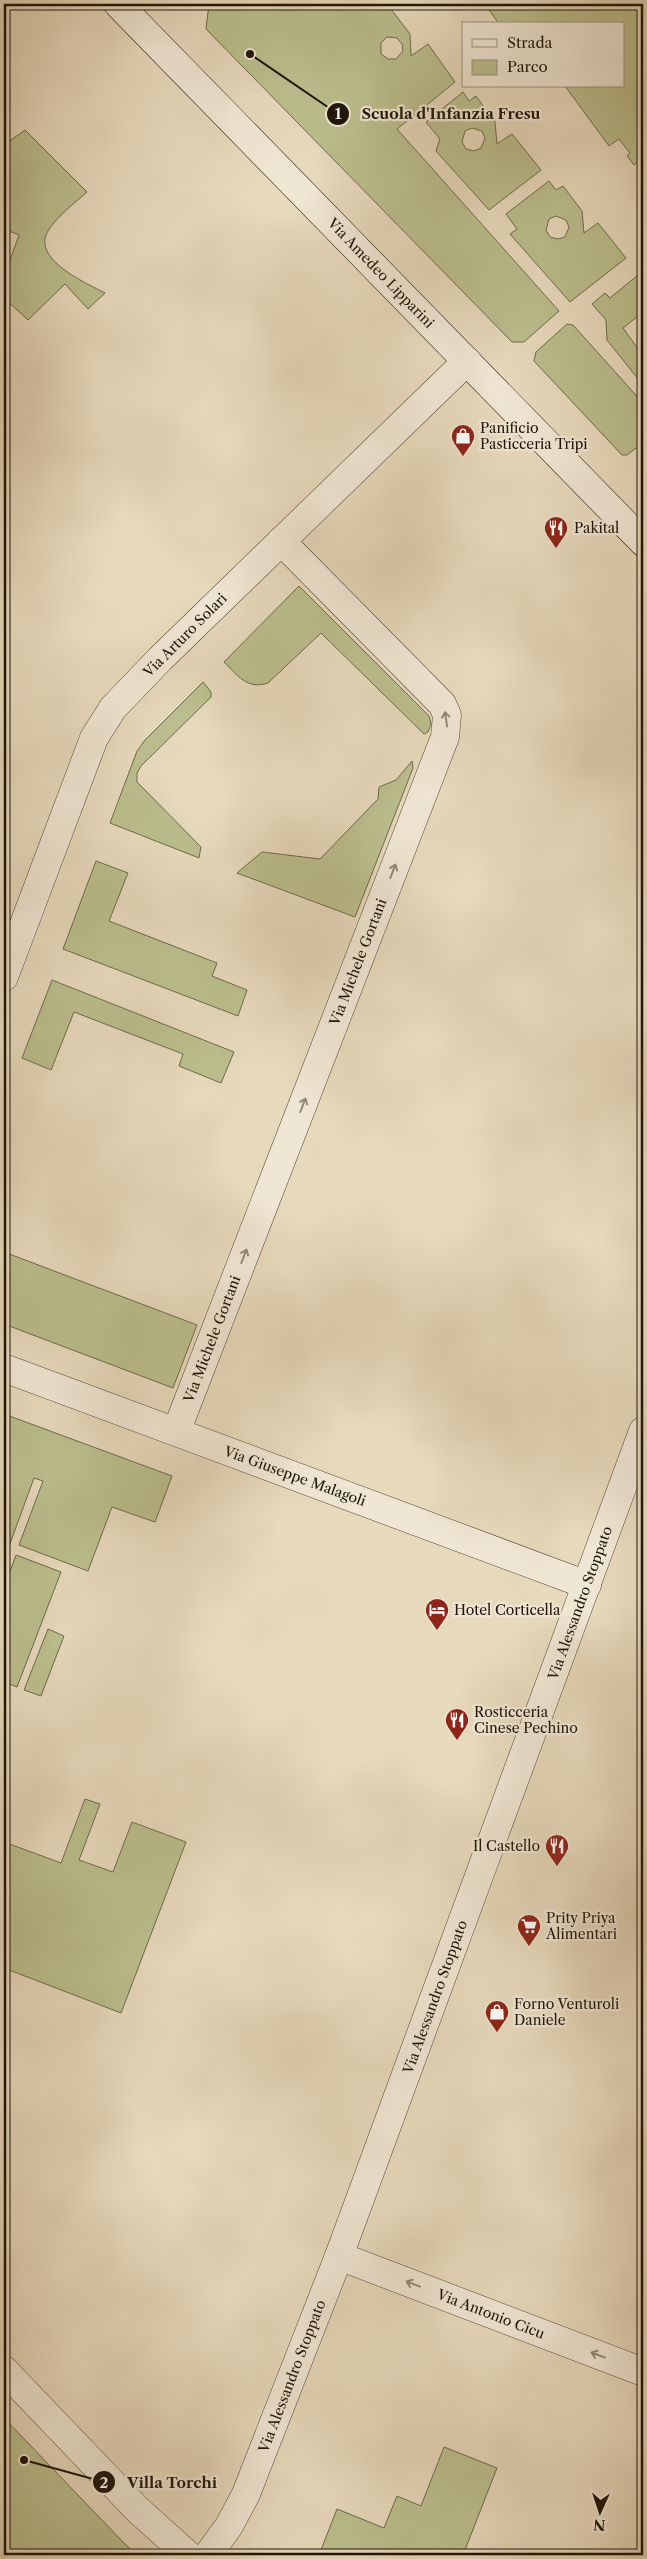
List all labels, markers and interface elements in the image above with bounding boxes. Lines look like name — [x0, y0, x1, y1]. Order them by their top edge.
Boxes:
legend — [462, 22, 624, 88]
text: Strada — [507, 33, 553, 52]
text: Parco — [507, 57, 548, 76]
callout: Scuola d'Infanzia Fresu — [326, 99, 550, 129]
text: 1 — [335, 104, 342, 123]
text: Scuola d'Infanzia Fresu — [361, 104, 541, 123]
street label: Via Amedeo Lipparini — [323, 214, 438, 332]
place label: Panificio Pasticceria Tripi — [480, 419, 588, 453]
shop icon: Panificio Pasticceria Tripi — [450, 423, 476, 457]
restaurant icon: Pakital — [543, 515, 569, 549]
place label: Pakital — [574, 519, 619, 537]
street label: Via Arturo Solari — [139, 589, 231, 681]
one-way arrow — [441, 711, 451, 727]
one-way arrow — [390, 864, 399, 879]
street label: Via Michele Gortani — [325, 896, 391, 1029]
one-way arrow — [299, 1097, 308, 1113]
one-way arrow — [240, 1249, 250, 1264]
street label: Via Michele Gortani — [179, 1273, 245, 1406]
street label: Via Giuseppe Malagoli — [221, 1442, 368, 1510]
street label: Via Alessandro Stoppato — [543, 1524, 616, 1683]
hotel icon: Hotel Corticella — [424, 1597, 450, 1631]
place label: Hotel Corticella — [454, 1601, 561, 1619]
place label: Rosticceria Cinese Pechino — [474, 1703, 578, 1737]
restaurant icon: Rosticceria Cinese Pechino — [444, 1707, 470, 1741]
restaurant icon: Il Castello — [544, 1833, 570, 1867]
place label: Il Castello — [473, 1837, 540, 1855]
place label: Prity Priya Alimentari — [545, 1909, 617, 1943]
supermarket icon: Prity Priya Alimentari — [516, 1913, 542, 1947]
street label: Via Alessandro Stoppato — [398, 1918, 471, 2077]
place label: Forno Venturoli Daniele — [514, 1995, 619, 2029]
shop icon: Forno Venturoli Daniele — [484, 1999, 510, 2033]
one-way arrow — [406, 2279, 421, 2289]
street label: Via Antonio Cicu — [434, 2285, 548, 2343]
street label: Via Alessandro Stoppato — [254, 2297, 329, 2456]
one-way arrow — [591, 2350, 606, 2359]
callout: Villa Torchi — [92, 2467, 227, 2497]
text: 2 — [100, 2473, 109, 2492]
text: Villa Torchi — [126, 2473, 218, 2492]
north arrow — [574, 2486, 624, 2536]
text: N — [593, 2516, 606, 2534]

